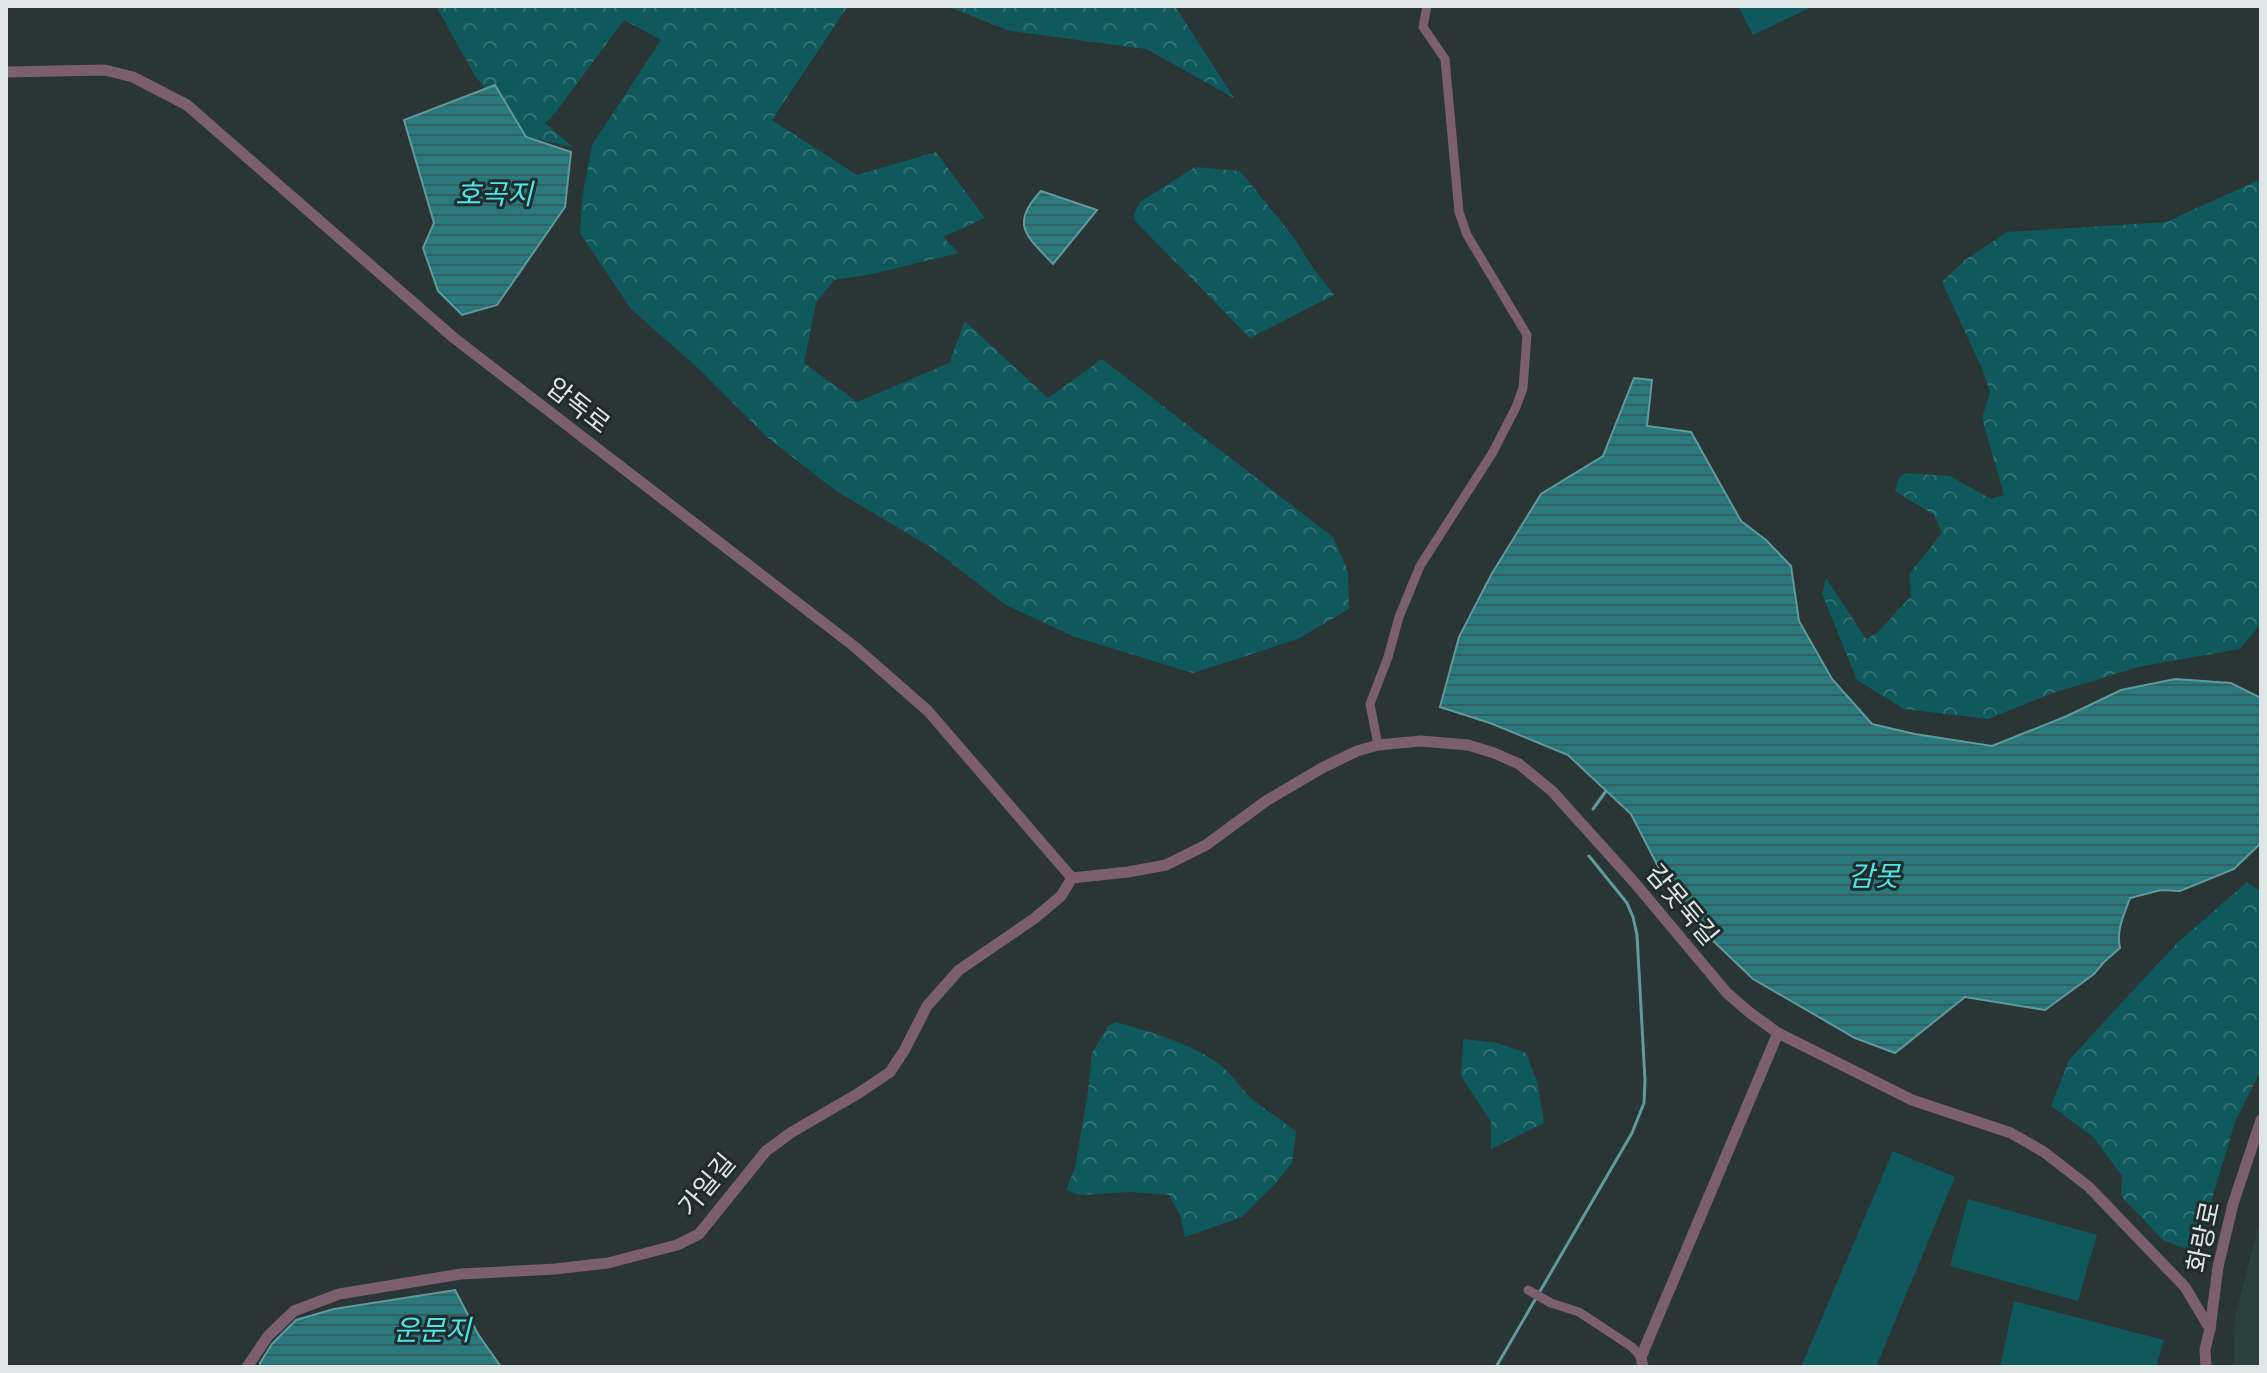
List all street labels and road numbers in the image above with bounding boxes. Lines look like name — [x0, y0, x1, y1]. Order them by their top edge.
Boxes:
street label: 압독로 — [540, 372, 616, 440]
street label: 감못둑길 — [1639, 858, 1725, 952]
street label: 가일길 — [672, 1148, 742, 1222]
street label: 화랑로 — [2181, 1199, 2227, 1275]

